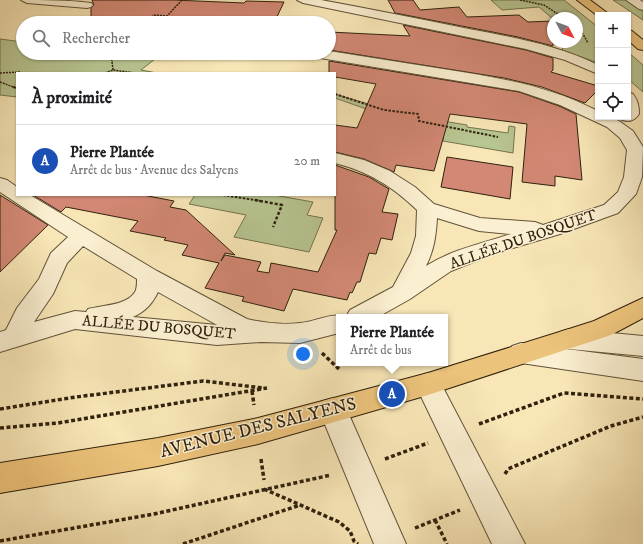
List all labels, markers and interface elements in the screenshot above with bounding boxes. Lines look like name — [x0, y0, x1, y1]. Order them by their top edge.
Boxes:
north arrow — [547, 12, 583, 48]
map controls — [595, 12, 631, 120]
button: + — [595, 12, 631, 48]
search box — [16, 16, 336, 60]
icon: search — [30, 27, 52, 49]
text: Rechercher — [62, 29, 130, 48]
button: − — [595, 48, 631, 84]
button: locate — [595, 84, 631, 120]
text: À proximité — [32, 87, 112, 109]
text: Pierre Plantée — [70, 143, 154, 162]
text: A — [41, 153, 49, 169]
text: 20 m — [294, 153, 320, 169]
text: Arrêt de bus · Avenue des Salyens — [70, 162, 238, 178]
street label: ALLÉE DU BOSQUET — [447, 205, 600, 274]
street label: ALLÉE DU BOSQUET — [81, 311, 237, 344]
popup — [336, 314, 448, 366]
text: Pierre Plantée — [350, 323, 434, 342]
text: Arrêt de bus — [350, 342, 412, 358]
your location — [293, 344, 313, 364]
pin: A — [379, 379, 405, 409]
street label: AVENUE DES SALYENS — [158, 393, 359, 463]

